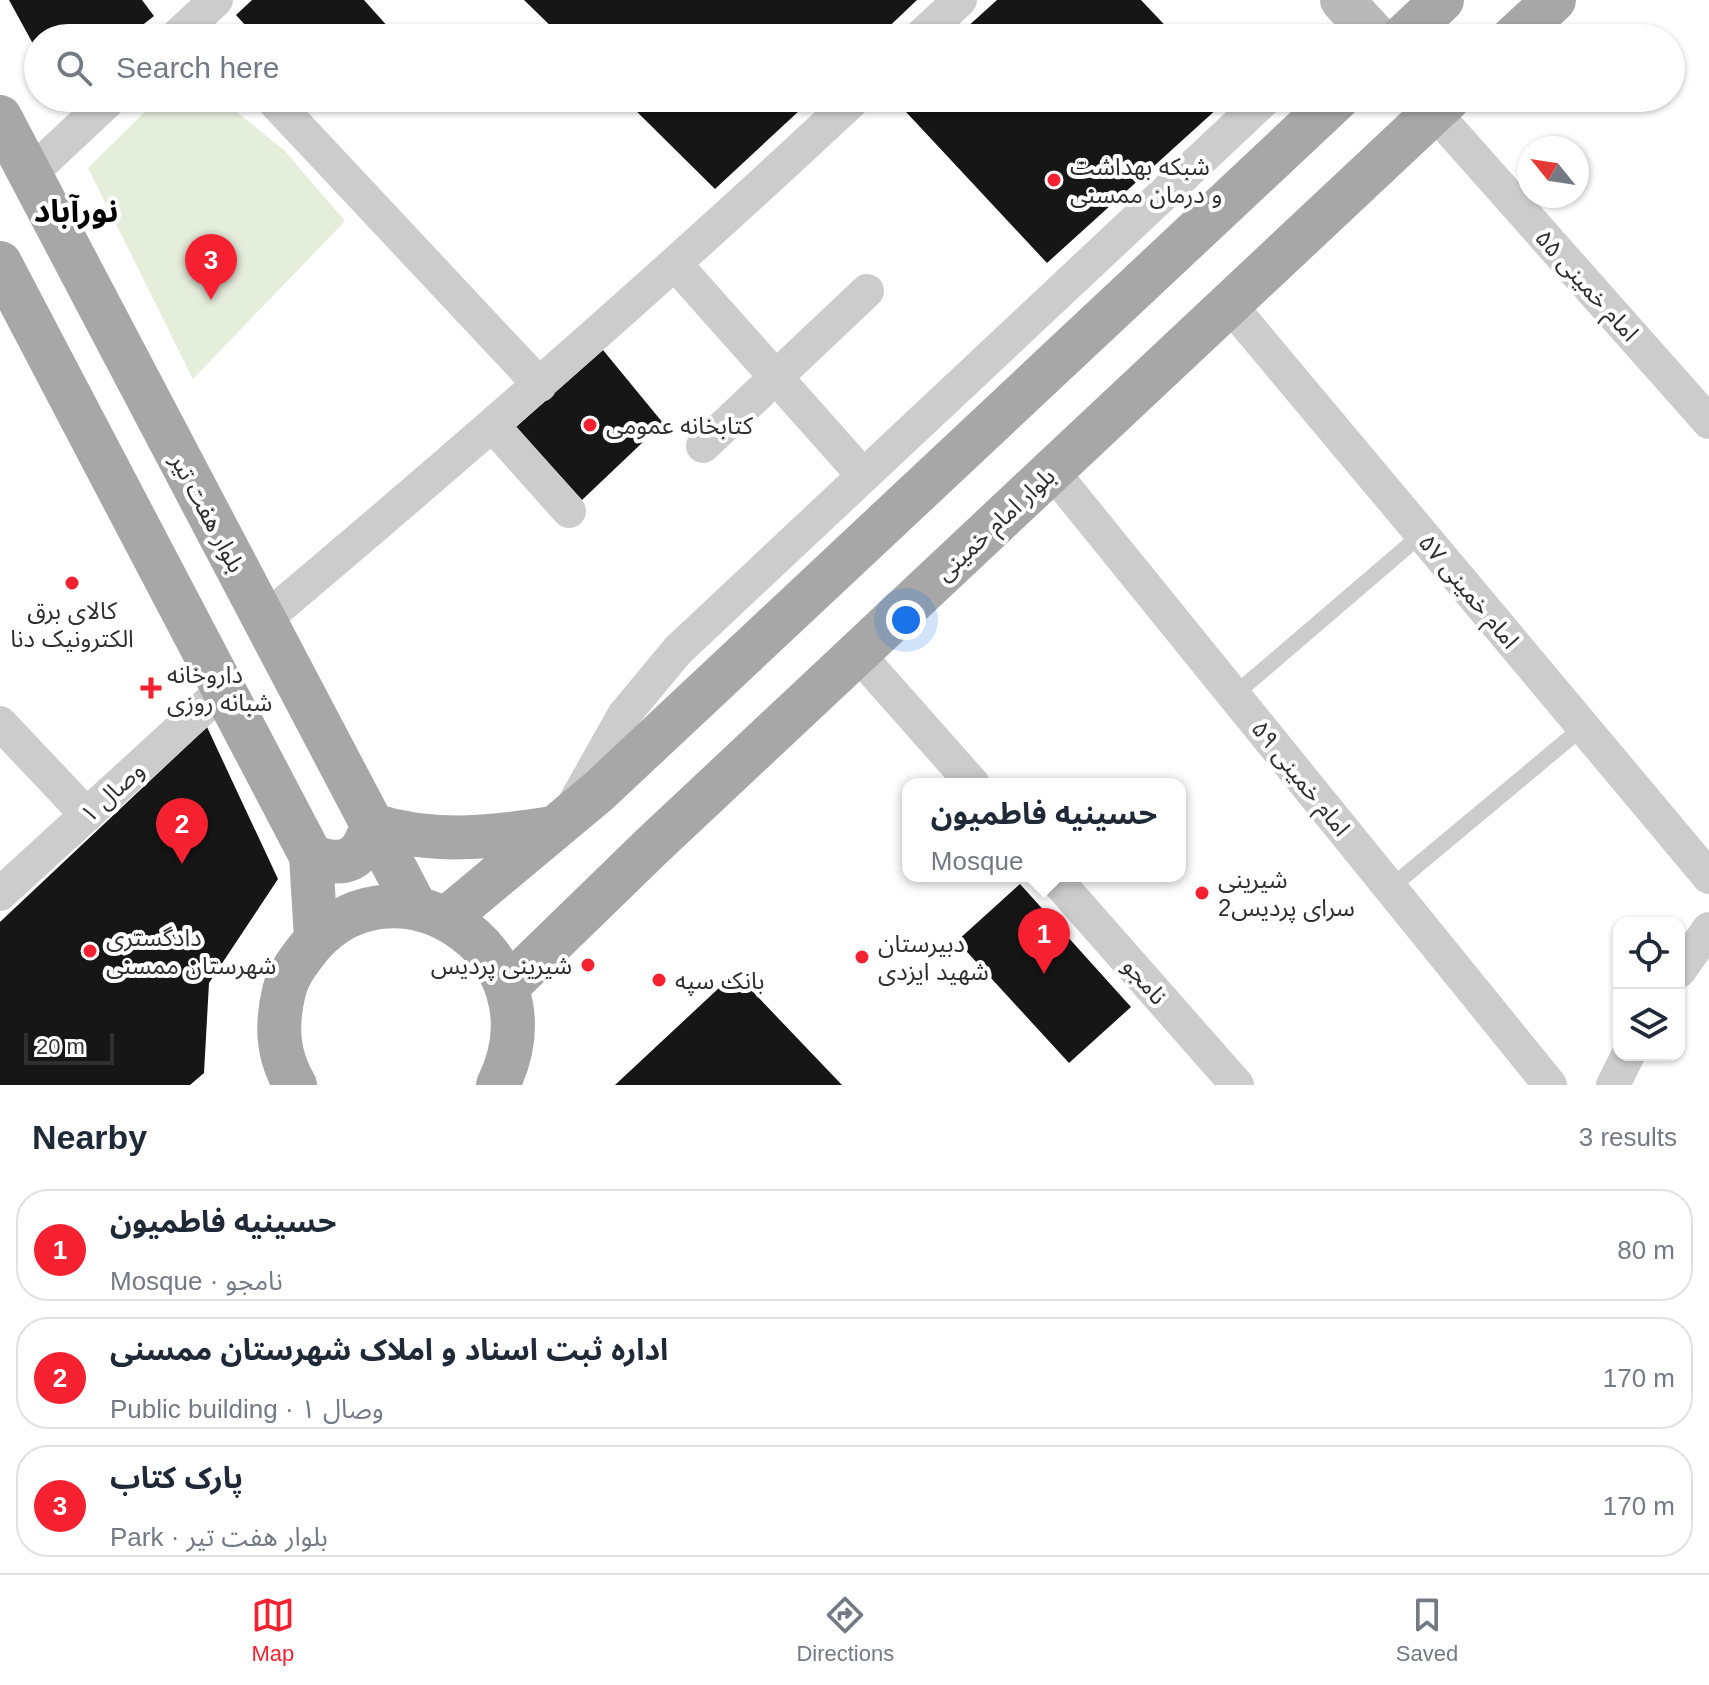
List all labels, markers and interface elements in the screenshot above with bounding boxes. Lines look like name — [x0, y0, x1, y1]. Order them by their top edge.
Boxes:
search box — [24, 24, 1685, 112]
icon: search — [52, 46, 96, 90]
text: Search here — [116, 51, 279, 84]
north arrow — [1517, 136, 1589, 208]
place label: شبکه بهداشت و درمان ممسنی — [1070, 153, 1222, 209]
marker: شبکه بهداشت و درمان ممسنی — [1045, 171, 1063, 189]
district label: نورآباد — [34, 193, 118, 230]
street label: امام خمينی ۵۵ — [1526, 224, 1644, 350]
pin: 3 — [185, 234, 237, 300]
place label: کتابخانه عمومی — [606, 412, 754, 440]
marker: کتابخانه عمومی — [581, 416, 599, 434]
street label: بلوار هفت تیر — [164, 448, 251, 577]
street label: بلوار امام خمينی — [930, 462, 1063, 590]
street label: امام خمينی ۵۷ — [1410, 528, 1525, 657]
marker: کالای برق الکترونیک دنا — [63, 574, 81, 592]
place label: کالای برق الکترونیک دنا — [10, 597, 134, 653]
your location — [886, 600, 926, 640]
place label: داروخانه شبانه روزی — [167, 661, 272, 717]
marker: داروخانه شبانه روزی — [142, 679, 160, 697]
street label: امام خمينی ۵۹ — [1242, 715, 1356, 844]
street label: وصال ۱ — [75, 756, 150, 829]
popup — [902, 778, 1186, 882]
text: حسینیه فاطمیون — [931, 797, 1157, 830]
pin: 2 — [156, 798, 208, 864]
text: Mosque — [931, 846, 1023, 876]
place label: شیرینی سرای پردیس2 — [1218, 866, 1355, 923]
marker: شیرینی سرای پردیس2 — [1193, 884, 1211, 902]
pin: 1 — [1018, 908, 1070, 974]
map controls — [1613, 917, 1685, 1061]
button: locate — [1613, 917, 1685, 989]
place label: دادگستری شهرستان ممسنی — [106, 924, 276, 980]
place label: دبیرستان شهید ایزدی — [878, 930, 989, 986]
marker: دادگستری شهرستان ممسنی — [81, 942, 99, 960]
marker: دبیرستان شهید ایزدی — [853, 948, 871, 966]
place label: شیرینی پردیس — [431, 952, 572, 981]
street label: نامجو — [1117, 952, 1172, 1010]
marker: شیرینی پردیس — [579, 956, 597, 974]
place label: بانک سپه — [675, 967, 764, 996]
marker: بانک سپه — [650, 971, 668, 989]
button: layers — [1613, 989, 1685, 1061]
scale bar — [24, 1029, 114, 1065]
text: 20 m — [36, 1034, 85, 1059]
text: Nearby — [32, 1118, 147, 1156]
text: 3 results — [1579, 1122, 1677, 1152]
text: حسینیه فاطمیون — [110, 1205, 336, 1238]
text: 1 — [53, 1235, 67, 1265]
text: 80 m — [1617, 1235, 1675, 1265]
text: Mosque · نامجو — [110, 1266, 283, 1296]
text: اداره ثبت اسناد و املاک شهرستان ممسنی — [110, 1333, 668, 1366]
text: 2 — [53, 1363, 67, 1393]
text: 170 m — [1603, 1363, 1675, 1393]
text: Public building · وصال ۱ — [110, 1394, 384, 1424]
text: پارک کتاب — [110, 1461, 243, 1494]
text: 3 — [53, 1491, 67, 1521]
text: 170 m — [1603, 1491, 1675, 1521]
text: Park · بلوار هفت تیر — [110, 1522, 328, 1552]
tab: Map — [251, 1593, 295, 1667]
tab: Directions — [796, 1593, 894, 1667]
tab: Saved — [1396, 1593, 1458, 1667]

